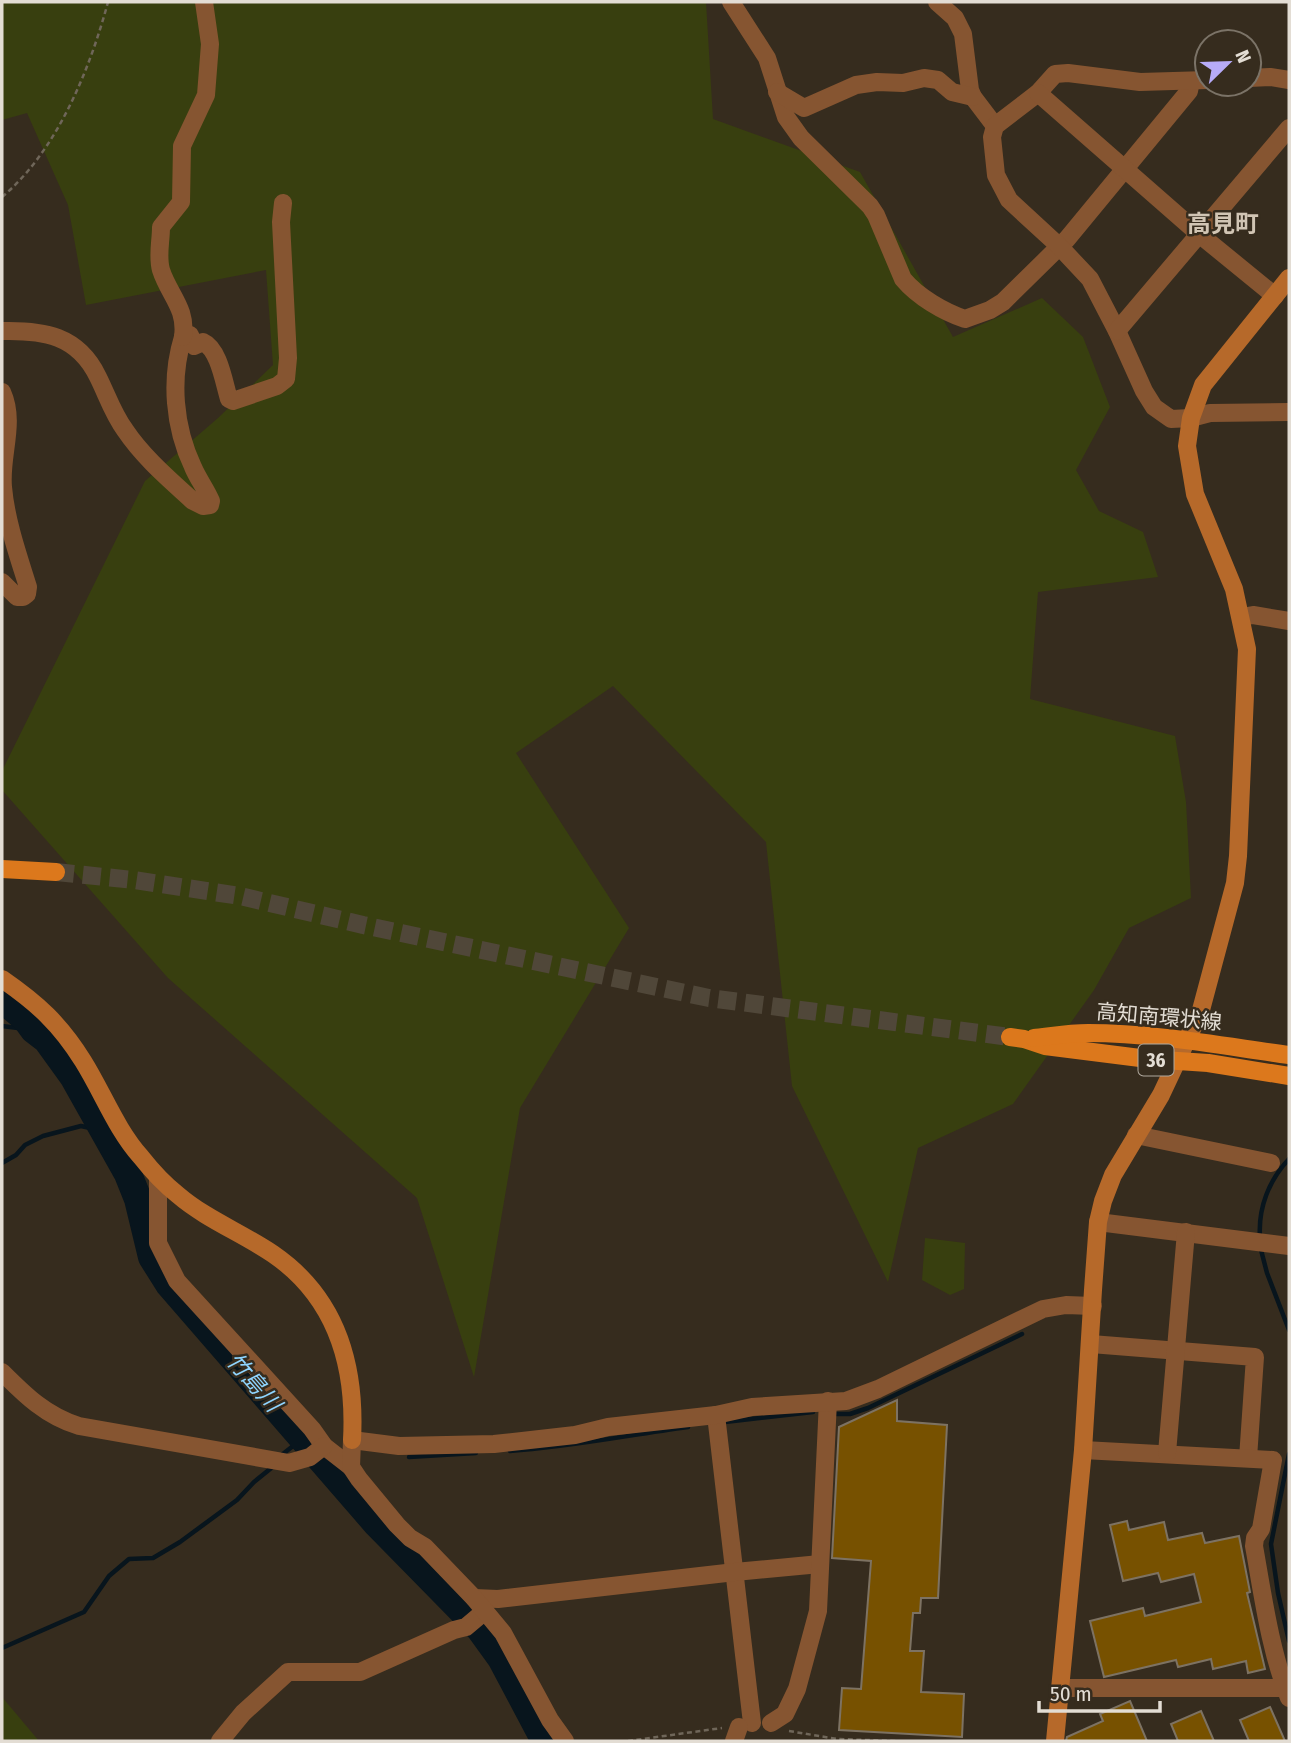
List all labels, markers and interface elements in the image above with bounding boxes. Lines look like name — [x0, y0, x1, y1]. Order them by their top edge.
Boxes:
north arrow — [1193, 28, 1263, 98]
text: N — [1230, 47, 1256, 66]
district label: 高見町 — [1187, 210, 1259, 238]
street label: 高知南環状線 — [1095, 999, 1223, 1035]
road number: 36 — [1138, 1044, 1174, 1076]
water label: 竹島川 — [221, 1347, 289, 1419]
scale bar — [1039, 1670, 1160, 1714]
text: 50 m — [1050, 1681, 1092, 1707]

